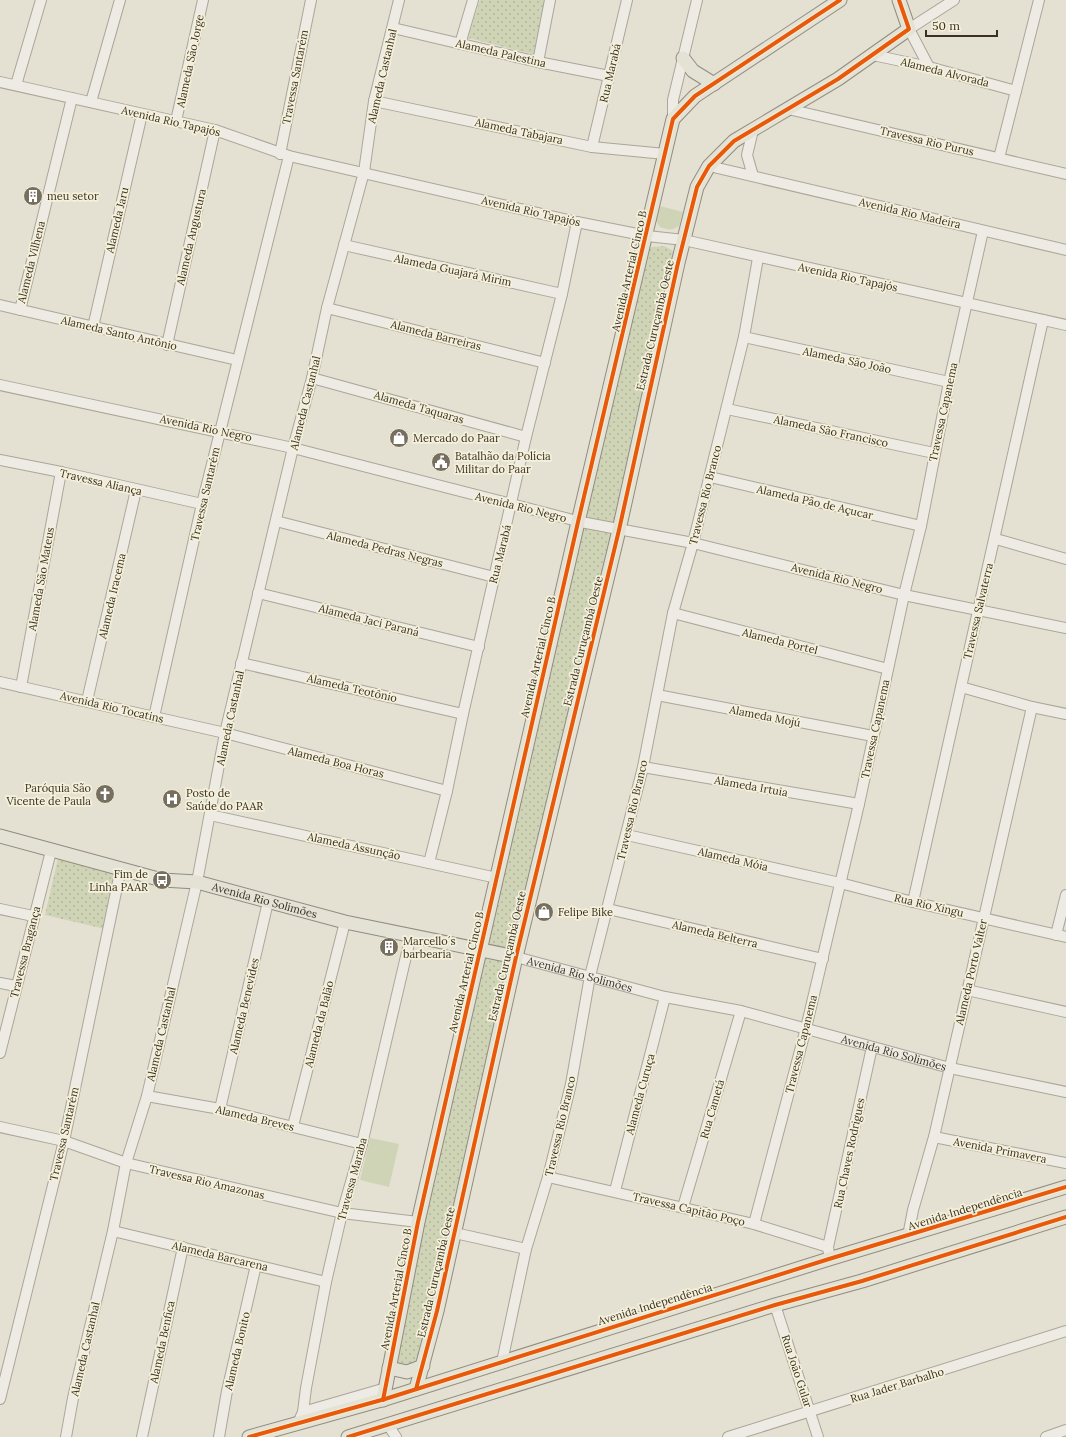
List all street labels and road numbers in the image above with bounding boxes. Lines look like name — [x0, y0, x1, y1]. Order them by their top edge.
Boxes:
street label: Alameda São Jorge — [173, 13, 207, 110]
street label: Alameda Castanhal — [364, 27, 400, 126]
street label: Travessa Santarém — [279, 28, 311, 126]
street label: Alameda Palestina — [453, 36, 548, 70]
street label: Rua Marabá — [596, 42, 624, 104]
street label: Alameda Alvorada — [898, 54, 991, 90]
street label: Avenida Rio Tapajós — [119, 103, 222, 139]
street label: Alameda Tabajara — [473, 115, 565, 147]
street label: Travessa Rio Purus — [879, 123, 975, 159]
street label: Alameda Jaru — [102, 185, 131, 255]
street label: Alameda Angustura — [173, 187, 209, 288]
street label: Avenida Rio Tapajós — [479, 193, 582, 229]
street label: Avenida Rio Madeira — [857, 194, 963, 232]
street label: Avenida Arterial Cinco B — [608, 209, 650, 334]
street label: Alameda Vilhena — [14, 219, 48, 306]
street label: Alameda Guajará Mirim — [392, 250, 513, 289]
street label: Estrada Curuçambá Oeste — [633, 258, 677, 392]
street label: Avenida Rio Tapajós — [796, 259, 899, 294]
street label: Alameda Santo Antônio — [59, 313, 178, 353]
street label: Alameda Barreiras — [388, 317, 483, 353]
street label: Alameda São João — [800, 344, 893, 376]
street label: Alameda Castanhal — [286, 354, 323, 453]
street label: Travessa Capanema — [926, 361, 960, 463]
street label: Alameda Taquaras — [371, 387, 466, 427]
street label: Avenida Rio Negro — [158, 411, 253, 445]
street label: Alameda São Francisco — [771, 412, 890, 450]
street label: Travessa Rio Branco — [686, 443, 724, 547]
street label: Travessa Santarém — [187, 445, 223, 542]
street label: Travessa Aliança — [58, 466, 144, 498]
street label: Alameda Pão de Açucar — [754, 482, 875, 522]
street label: Avenida Rio Negro — [473, 489, 568, 525]
street label: Rua Marabá — [486, 523, 514, 585]
street label: Alameda São Mateus — [25, 526, 57, 633]
street label: Alameda Pedras Negras — [324, 527, 445, 570]
street label: Alameda Iracema — [95, 551, 129, 641]
street label: Avenida Rio Negro — [789, 560, 884, 596]
street label: Travessa Salvaterra — [960, 561, 996, 661]
street label: Estrada Curuçambá Oeste — [560, 574, 606, 707]
street label: Avenida Arterial Cinco B — [517, 595, 559, 720]
street label: Alameda Jaci Paraná — [316, 601, 421, 639]
street label: Alameda Portel — [740, 625, 819, 657]
street label: Alameda Castanhal — [213, 669, 247, 768]
street label: Alameda Teotônio — [305, 671, 398, 705]
street label: Travessa Capanema — [858, 678, 892, 780]
street label: Avenida Rio Tocatins — [58, 688, 165, 726]
street label: Alameda Mojú — [727, 702, 802, 730]
street label: Alameda Boa Horas — [286, 743, 385, 781]
street label: Travessa Rio Branco — [614, 758, 650, 862]
street label: Alameda Irtuia — [712, 772, 789, 799]
street label: Alameda Assunção — [305, 829, 402, 863]
street label: Alameda Móia — [696, 844, 770, 874]
street label: Avenida Rio Solimões — [209, 879, 319, 921]
street label: Estrada Curuçambá Oeste — [485, 889, 529, 1023]
street label: Rua Rio Xingu — [893, 890, 966, 920]
street label: Travessa Bragança — [7, 904, 43, 999]
street label: Avenida Arterial Cinco B — [445, 910, 487, 1035]
street label: Alameda Belterra — [670, 917, 760, 951]
street label: Alameda Porto Valter — [952, 917, 990, 1027]
street label: Avenida Rio Solimões — [525, 953, 634, 995]
street label: Alameda Benevides — [226, 957, 262, 1056]
street label: Alameda da Balão — [301, 979, 337, 1070]
street label: Alameda Castanhal — [143, 985, 179, 1084]
street label: Travessa Capanema — [782, 993, 820, 1095]
street label: Avenida Rio Solimões — [839, 1031, 948, 1074]
street label: Alameda Curuça — [622, 1052, 658, 1137]
street label: Travessa Rio Branco — [542, 1074, 578, 1178]
street label: Rua Cametá — [697, 1077, 727, 1140]
street label: Travessa Santarém — [46, 1085, 82, 1182]
street label: Rua Chaves Rodrigues — [830, 1096, 868, 1210]
street label: Alameda Breves — [213, 1102, 296, 1134]
street label: Avenida Primavera — [951, 1134, 1048, 1166]
street label: Travessa Maraba — [334, 1136, 370, 1222]
street label: Travessa Rio Amazonas — [148, 1162, 266, 1202]
street label: Avenida Independência — [905, 1185, 1024, 1233]
street label: Travessa Capitão Poço — [631, 1189, 747, 1229]
street label: Estrada Curuçambá Oeste — [414, 1205, 458, 1339]
street label: Avenida Arterial Cinco B — [377, 1227, 415, 1352]
street label: Alameda Barcarena — [170, 1238, 270, 1274]
street label: Avenida Independência — [595, 1280, 714, 1328]
street label: Alameda Benfica — [146, 1299, 178, 1386]
street label: Alameda Castanhal — [67, 1300, 103, 1399]
street label: Alameda Bonito — [221, 1310, 253, 1393]
street label: Rua João Gular — [779, 1333, 815, 1409]
street label: Rua Jader Barbalho — [848, 1364, 946, 1406]

